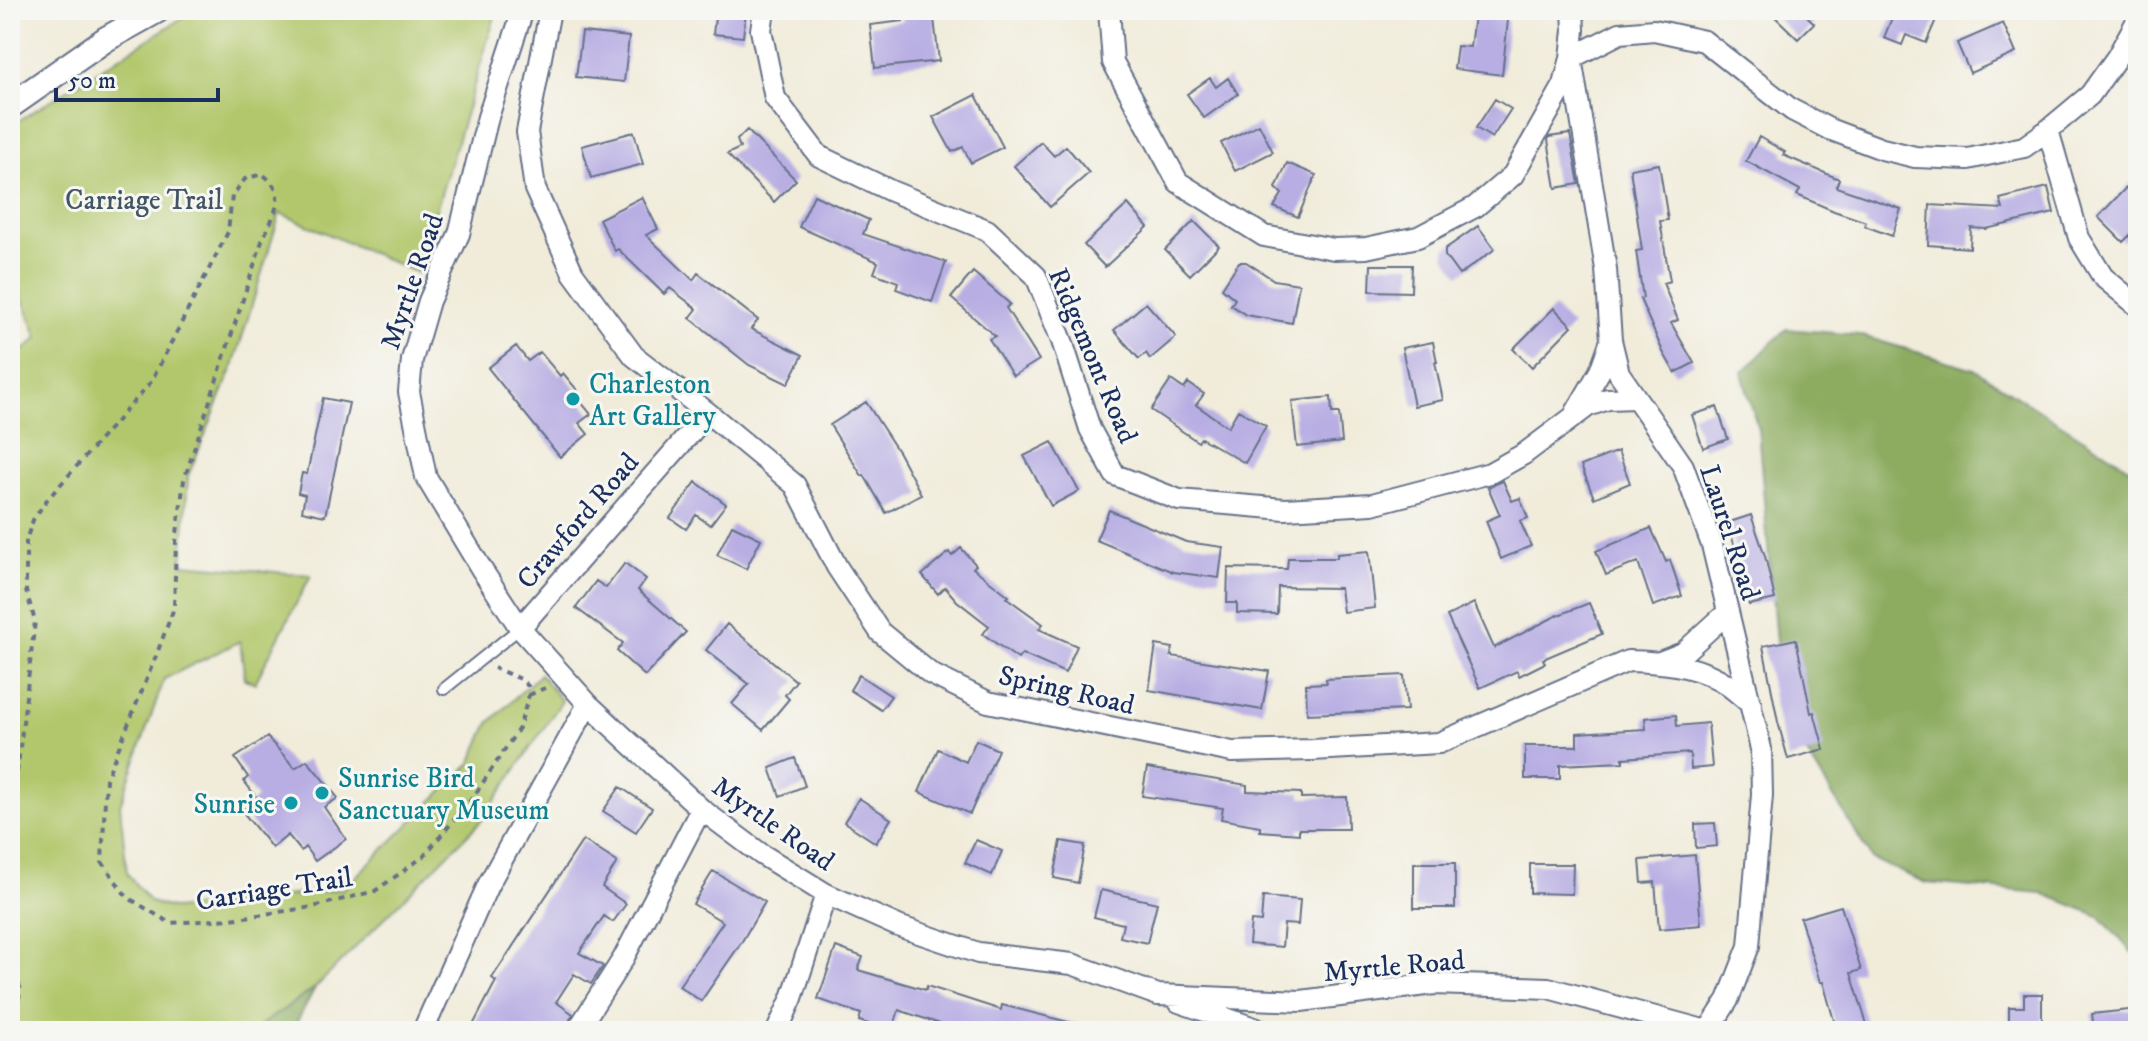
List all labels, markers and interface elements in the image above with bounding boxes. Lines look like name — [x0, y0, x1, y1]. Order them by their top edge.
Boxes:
scale bar — [56, 52, 218, 102]
text: 50 m — [68, 66, 116, 96]
park label: Carriage Trail — [65, 183, 224, 218]
street label: Myrtle Road — [373, 209, 452, 354]
street label: Ridgemont Road — [1040, 263, 1145, 449]
place label: Charleston Art Gallery — [589, 367, 716, 434]
marker: Charleston Art Gallery — [564, 390, 582, 408]
street label: Crawford Road — [509, 446, 647, 596]
street label: Laurel Road — [1691, 460, 1768, 604]
street label: Spring Road — [995, 658, 1138, 723]
place label: Sunrise Bird Sanctuary Museum — [338, 761, 549, 828]
street label: Myrtle Road — [705, 769, 841, 879]
marker: Sunrise Bird Sanctuary Museum — [313, 784, 331, 802]
place label: Sunrise — [194, 787, 275, 822]
marker: Sunrise — [282, 794, 300, 812]
street label: Carriage Trail — [193, 860, 356, 919]
street label: Myrtle Road — [1322, 943, 1466, 990]

